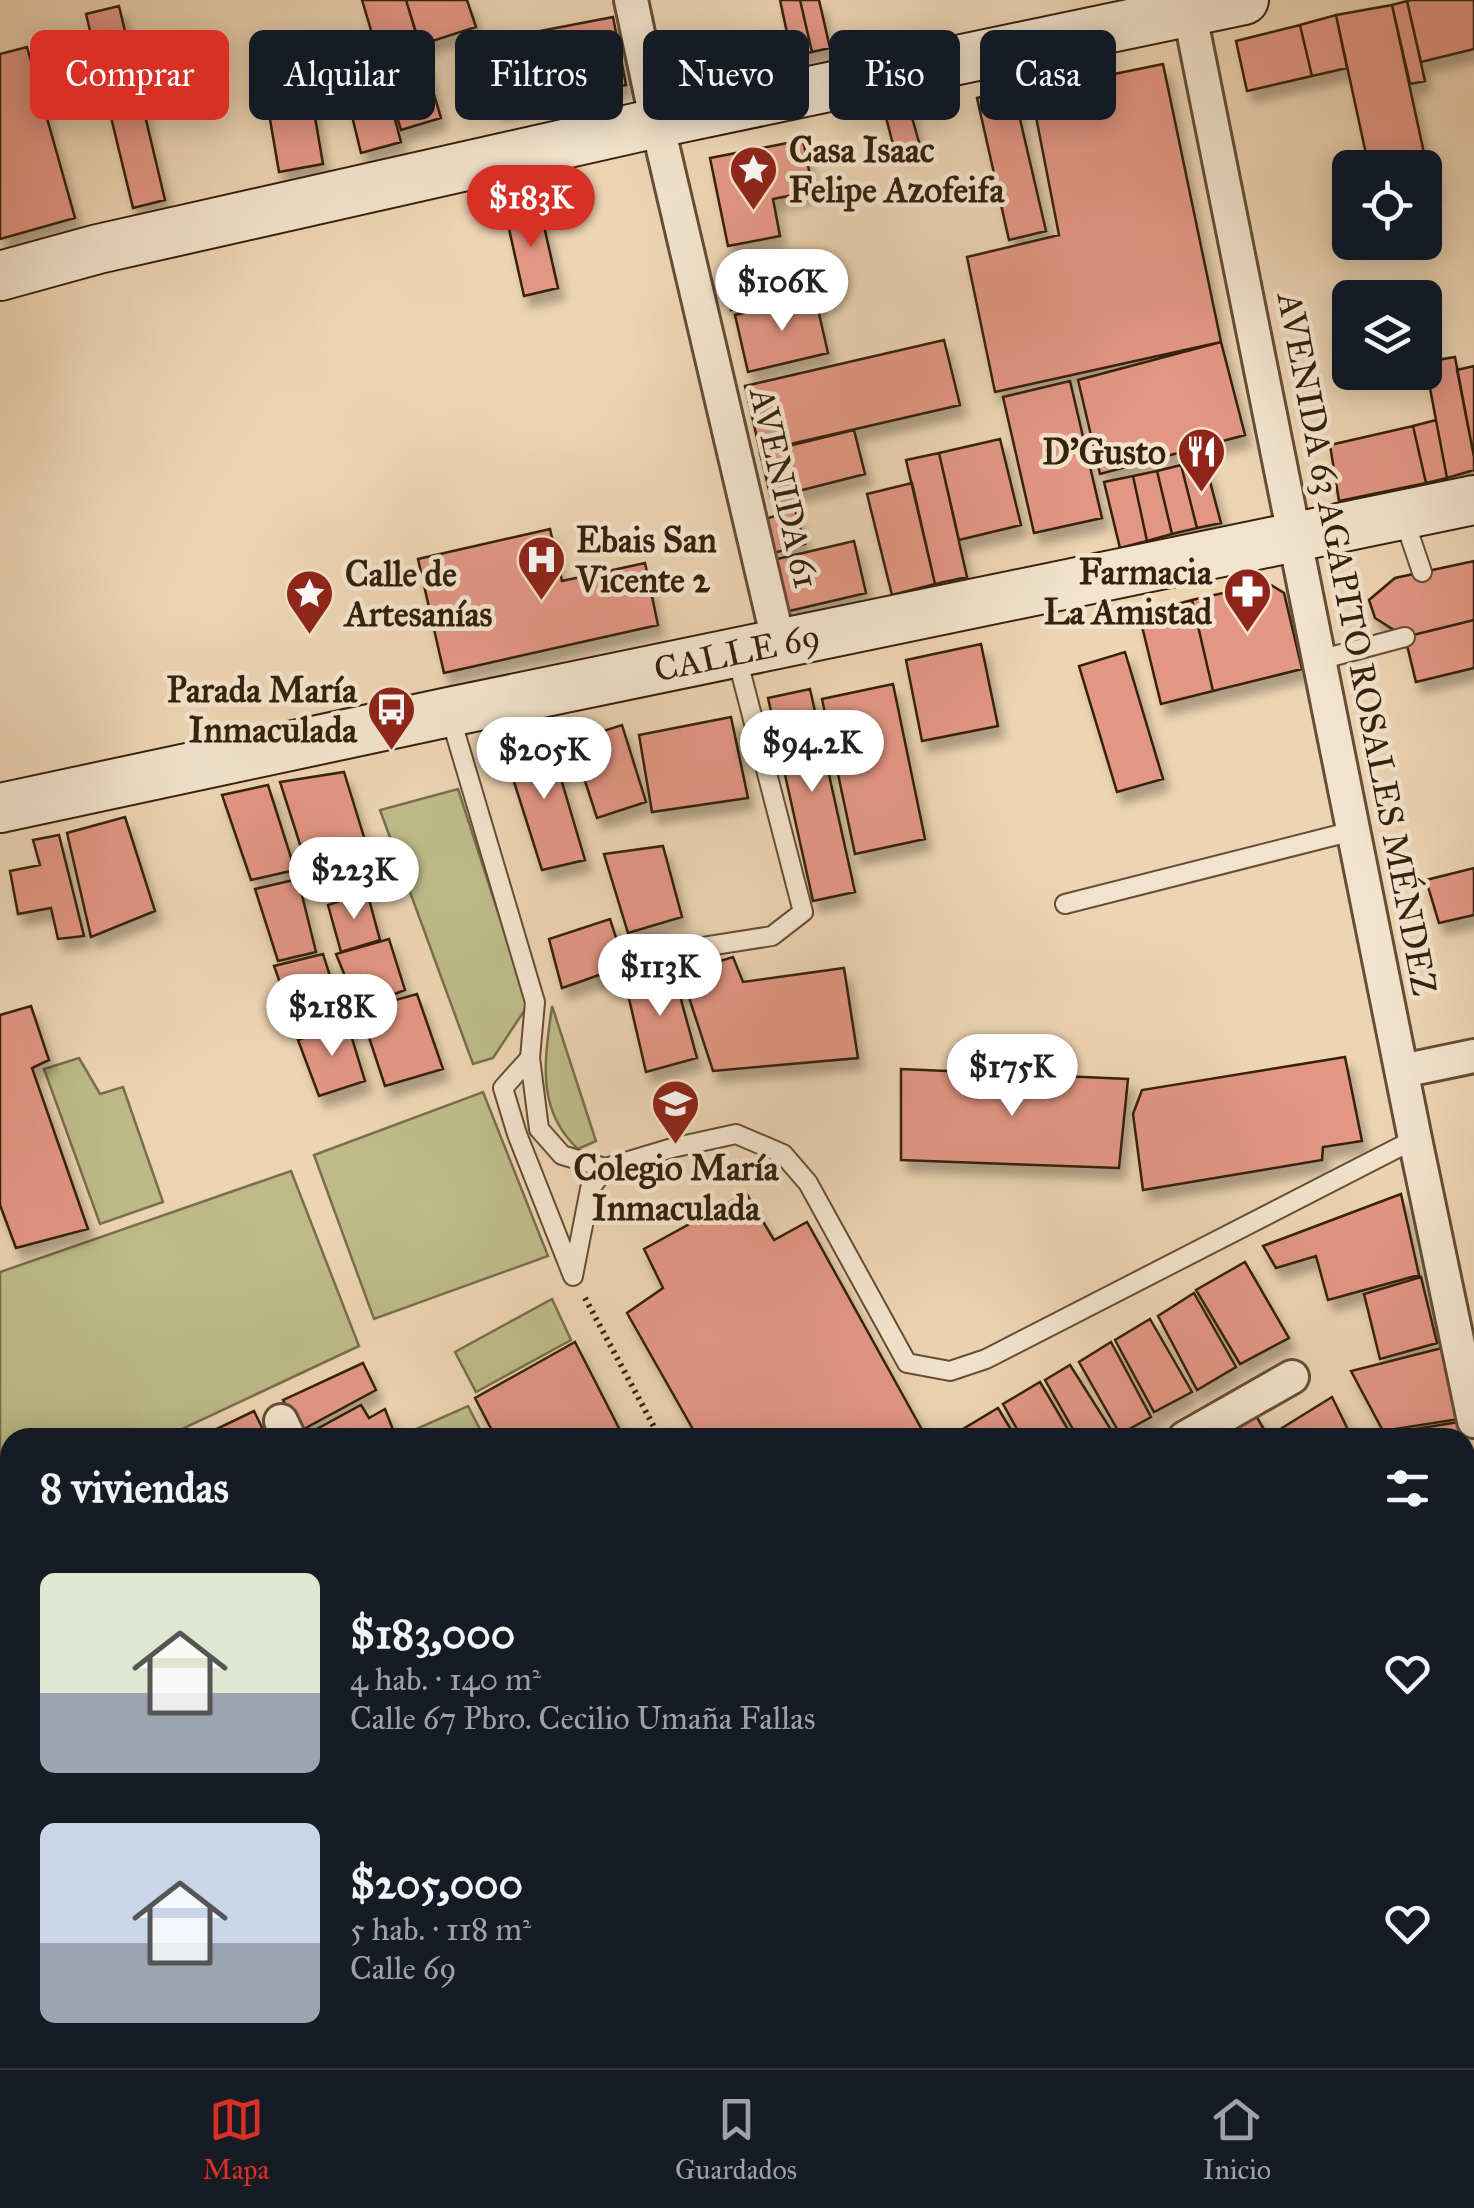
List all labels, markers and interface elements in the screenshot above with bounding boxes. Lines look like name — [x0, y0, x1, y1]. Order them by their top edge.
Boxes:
chip: Comprar — [30, 30, 229, 120]
chip: Alquilar — [249, 30, 435, 120]
chip: Filtros — [455, 30, 623, 120]
chip: Nuevo — [643, 30, 809, 120]
chip: Piso — [829, 30, 960, 120]
chip: Casa — [980, 30, 1116, 120]
place label: Casa Isaac Felipe Azofeifa — [789, 129, 1005, 212]
place icon: Casa Isaac Felipe Azofeifa — [728, 144, 780, 212]
map controls — [1332, 150, 1442, 390]
button: locate — [1332, 150, 1442, 260]
pin: $183K — [461, 165, 601, 250]
text: $183K — [489, 178, 573, 217]
pin: $106K — [712, 249, 852, 334]
text: $106K — [737, 262, 827, 301]
button: layers — [1332, 280, 1442, 390]
street label: AVENIDA 63 AGAPITO ROSALES MÉNDEZ — [1267, 286, 1448, 999]
street label: AVENIDA 61 — [740, 382, 828, 593]
restaurant icon: D'Gusto — [1175, 426, 1227, 494]
place label: D'Gusto — [1042, 431, 1166, 474]
place label: Ebais San Vicente 2 — [575, 519, 717, 602]
hospital icon: Ebais San Vicente 2 — [515, 534, 567, 602]
place label: Farmacia La Amistad — [1044, 551, 1213, 634]
place label: Calle de Artesanías — [343, 553, 493, 636]
pharmacy icon: Farmacia La Amistad — [1221, 566, 1273, 634]
place icon: Calle de Artesanías — [284, 568, 336, 636]
street label: CALLE 69 — [650, 614, 824, 692]
place label: Parada María Inmaculada — [167, 669, 358, 752]
bus stop icon: Parada María Inmaculada — [366, 684, 418, 752]
pin: $94.2K — [731, 710, 893, 795]
pin: $205K — [474, 717, 614, 802]
text: $94.2K — [762, 723, 862, 762]
text: $205K — [498, 730, 590, 769]
pin: $223K — [284, 837, 424, 922]
text: $223K — [311, 850, 397, 889]
pin: $113K — [590, 934, 730, 1019]
text: $113K — [620, 947, 700, 986]
pin: $218K — [262, 974, 402, 1059]
text: $218K — [288, 987, 376, 1026]
pin: $175K — [942, 1034, 1082, 1119]
text: $175K — [969, 1047, 1055, 1086]
school or university icon: Colegio María Inmaculada — [650, 1078, 702, 1146]
place label: Colegio María Inmaculada — [573, 1147, 780, 1230]
icon: filters — [1380, 1461, 1435, 1516]
text: 8 viviendas — [40, 1462, 229, 1514]
text: $183,000 — [350, 1608, 515, 1660]
icon: home — [120, 1613, 240, 1733]
icon: heart — [1380, 1646, 1435, 1701]
text: 4 hab. · 140 m² — [350, 1660, 541, 1699]
text: Calle 67 Pbro. Cecilio Umaña Fallas — [350, 1699, 815, 1738]
text: $205,000 — [350, 1858, 523, 1910]
icon: home — [120, 1863, 240, 1983]
icon: heart — [1380, 1896, 1435, 1951]
text: 5 hab. · 118 m² — [350, 1910, 531, 1949]
text: Calle 69 — [350, 1949, 456, 1988]
tab: Mapa — [203, 2092, 269, 2187]
tab: Guardados — [675, 2092, 797, 2187]
tab: Inicio — [1203, 2092, 1271, 2187]

